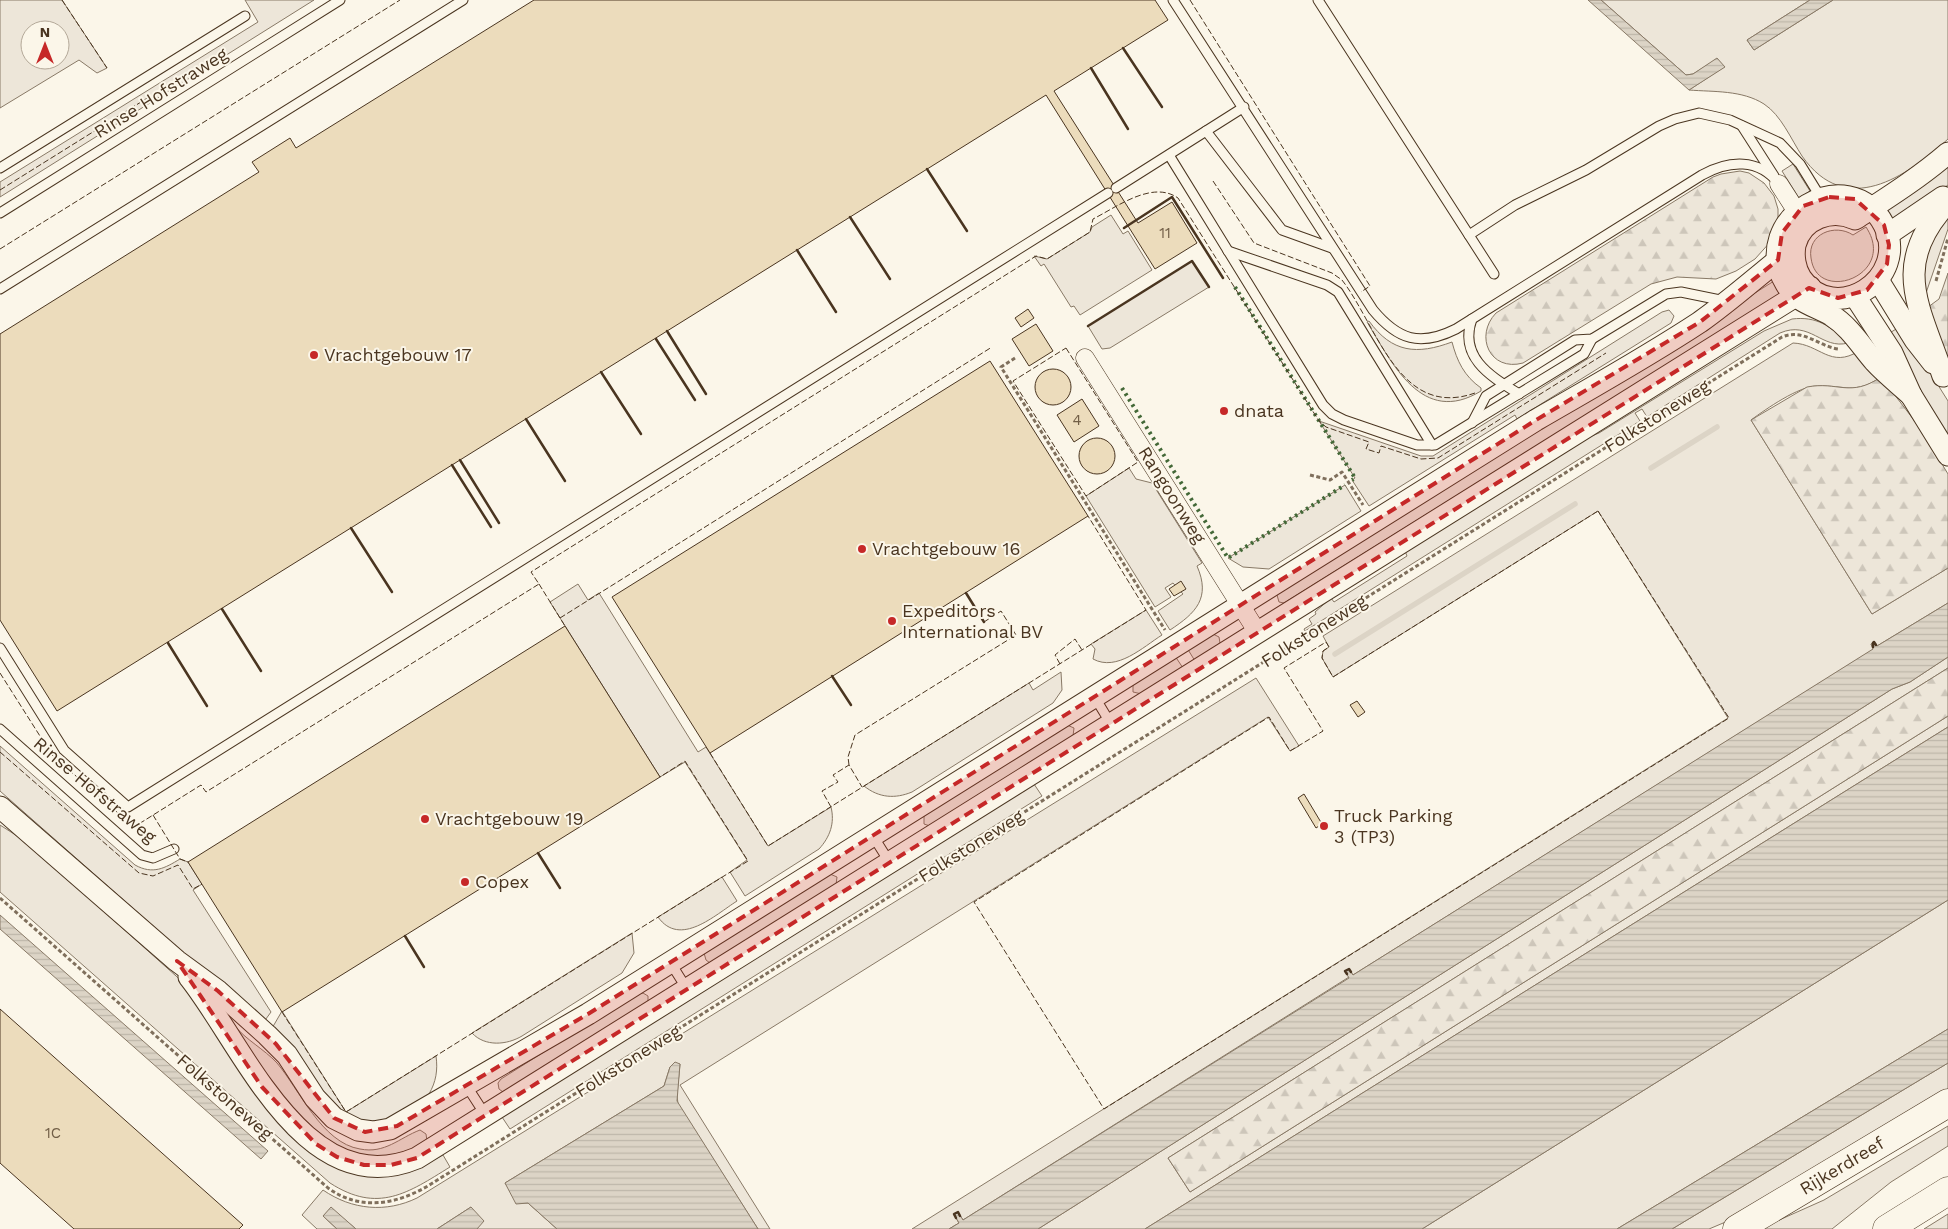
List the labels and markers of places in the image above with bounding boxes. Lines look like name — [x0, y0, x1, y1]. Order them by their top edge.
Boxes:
place label: Vrachtgebouw 17 — [324, 344, 472, 365]
marker: Vrachtgebouw 17 — [308, 349, 320, 361]
place label: dnata — [1234, 400, 1284, 421]
marker: dnata — [1218, 405, 1230, 417]
place label: Vrachtgebouw 16 — [872, 538, 1021, 559]
marker: Vrachtgebouw 16 — [856, 543, 868, 555]
place label: Expeditors International BV — [902, 600, 1044, 642]
marker: Expeditors International BV — [886, 615, 898, 627]
place label: Truck Parking 3 (TP3) — [1334, 805, 1453, 847]
place label: Vrachtgebouw 19 — [435, 808, 584, 829]
marker: Vrachtgebouw 19 — [419, 813, 431, 825]
marker: Truck Parking 3 (TP3) — [1318, 820, 1330, 832]
place label: Copex — [475, 871, 529, 892]
marker: Copex — [459, 876, 471, 888]

